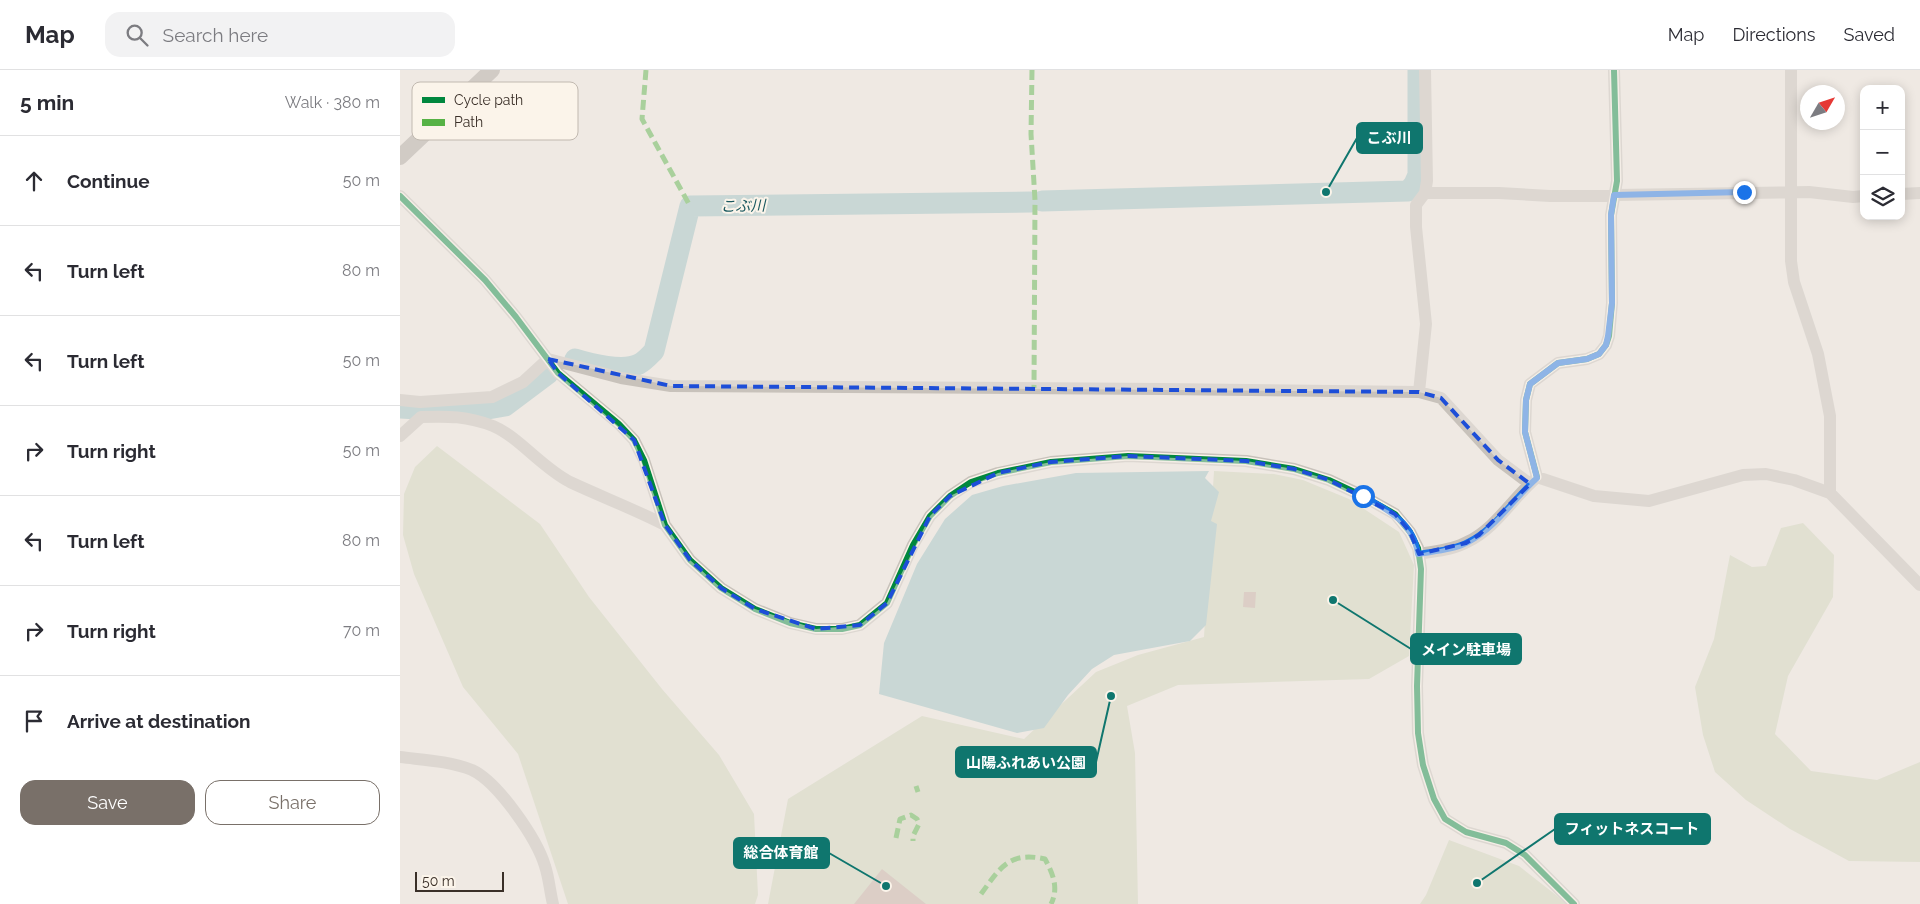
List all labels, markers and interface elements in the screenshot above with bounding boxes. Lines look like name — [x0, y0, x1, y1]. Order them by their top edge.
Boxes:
search box — [105, 12, 455, 57]
text: Map — [25, 20, 75, 49]
icon: search — [123, 21, 151, 49]
text: Search here — [163, 24, 268, 46]
text: Map — [1668, 24, 1704, 45]
text: Directions — [1732, 24, 1816, 45]
text: Saved — [1844, 24, 1895, 45]
legend — [412, 82, 578, 140]
north arrow — [1800, 85, 1845, 130]
map controls — [1860, 85, 1905, 220]
button: + — [1860, 85, 1905, 130]
text: 5 min — [20, 90, 74, 115]
text: Cycle path — [454, 92, 523, 108]
text: Walk · 380 m — [285, 93, 380, 112]
text: Path — [454, 114, 483, 130]
callout: こぶ川 — [1357, 123, 1422, 153]
text: こぶ川 — [1366, 129, 1412, 147]
button: − — [1860, 130, 1905, 175]
icon: ahead — [20, 167, 48, 195]
text: Continue — [67, 170, 150, 192]
text: 50 m — [343, 171, 380, 190]
button: layers — [1860, 175, 1905, 220]
route end — [1733, 181, 1756, 204]
water label: こぶ川 — [720, 197, 768, 215]
icon: left — [20, 257, 48, 285]
text: Turn left — [67, 260, 144, 282]
text: 80 m — [342, 261, 380, 280]
icon: left — [20, 347, 48, 375]
text: Turn left — [67, 350, 144, 372]
text: 50 m — [343, 351, 380, 370]
icon: right — [20, 437, 48, 465]
text: Turn right — [67, 440, 156, 462]
text: 50 m — [343, 441, 380, 460]
route start — [1352, 485, 1375, 508]
icon: left — [20, 527, 48, 555]
text: Turn left — [67, 530, 144, 552]
text: 80 m — [342, 531, 380, 550]
icon: right — [20, 617, 48, 645]
text: Turn right — [67, 620, 156, 642]
text: 70 m — [343, 621, 380, 640]
callout: メイン駐車場 — [1411, 634, 1521, 664]
text: メイン駐車場 — [1421, 641, 1511, 659]
icon: arrive — [20, 707, 48, 735]
text: Arrive at destination — [67, 710, 251, 732]
callout: 山陽ふれあい公園 — [956, 747, 1096, 777]
text: 山陽ふれあい公園 — [966, 754, 1086, 772]
button: Save — [20, 780, 195, 825]
button: Share — [205, 780, 380, 825]
callout: フィットネスコート — [1555, 814, 1710, 844]
text: フィットネスコート — [1565, 820, 1699, 838]
callout: 総合体育館 — [734, 838, 829, 868]
text: 総合体育館 — [743, 844, 819, 862]
scale bar — [415, 869, 504, 892]
text: 50 m — [422, 873, 455, 889]

